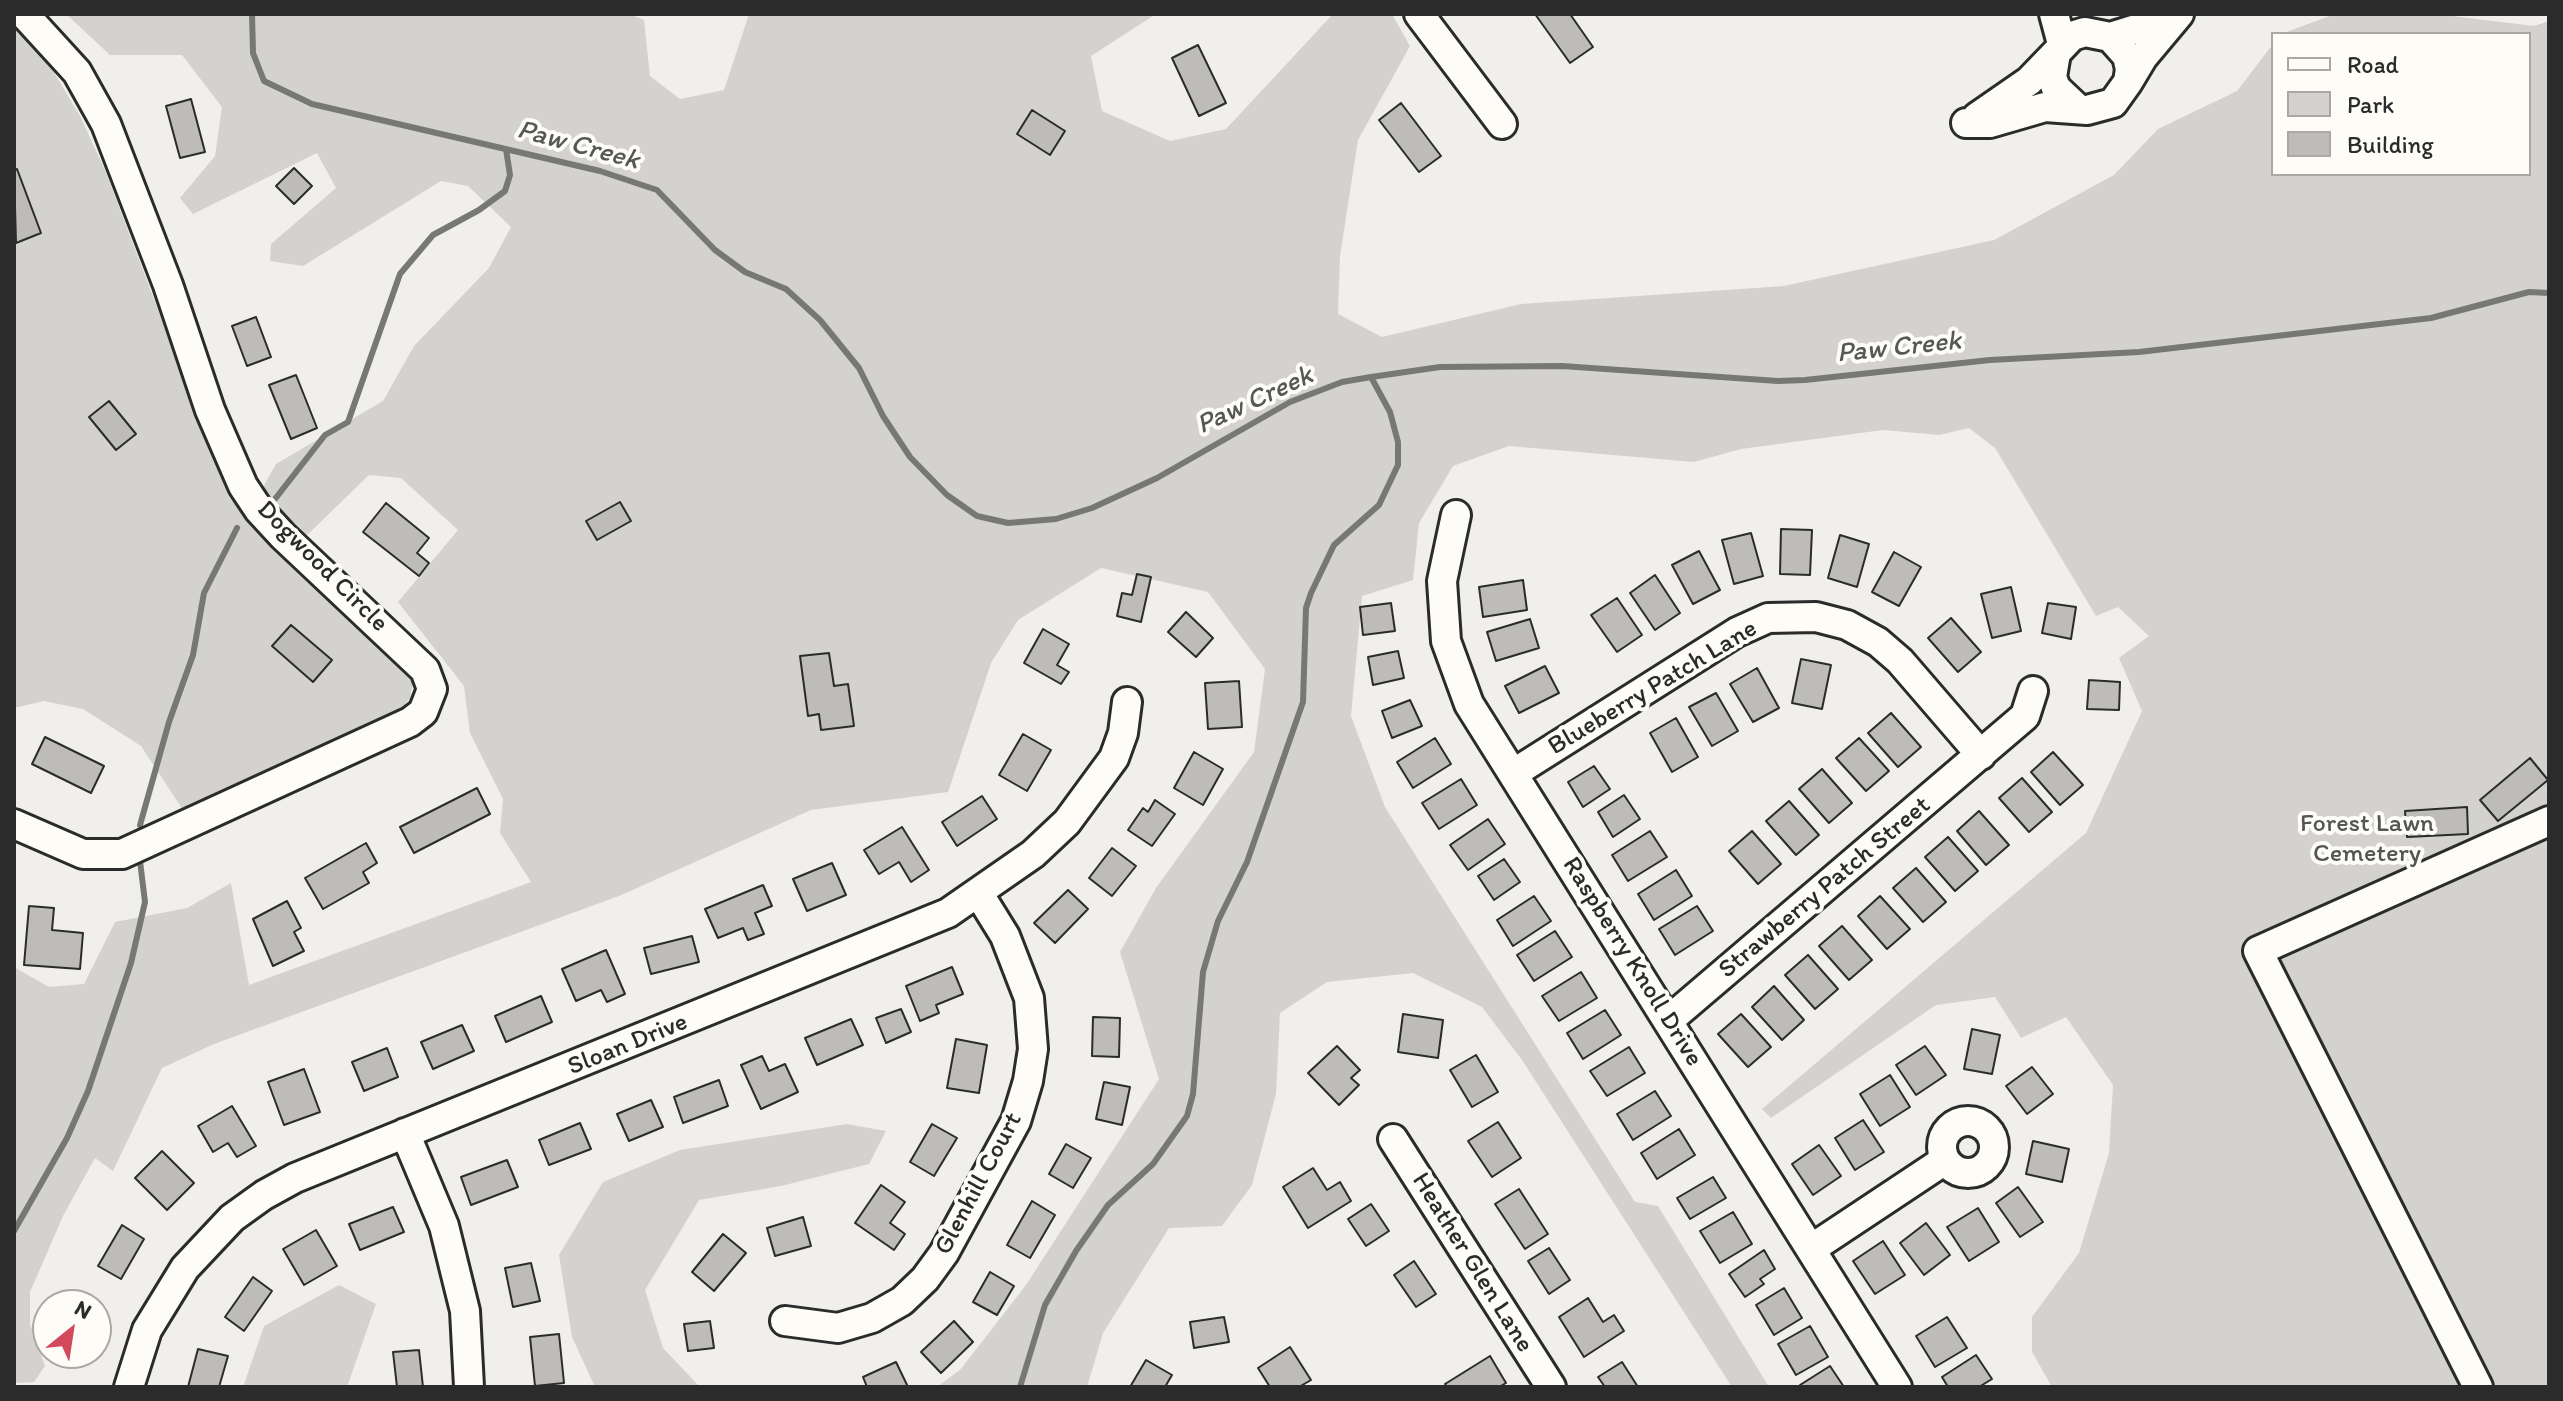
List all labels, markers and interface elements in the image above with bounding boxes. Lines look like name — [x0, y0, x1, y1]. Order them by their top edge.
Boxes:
legend — [2271, 32, 2531, 176]
text: Road — [2347, 50, 2399, 79]
text: Park — [2347, 90, 2394, 119]
water label: Paw Creek — [513, 114, 643, 178]
text: Building — [2347, 130, 2434, 159]
water label: Paw Creek — [1835, 325, 1963, 371]
water label: Paw Creek — [1191, 359, 1319, 443]
street label: Dogwood Circle — [250, 495, 394, 639]
street label: Blueberry Patch Lane — [1543, 613, 1763, 763]
street label: Strawberry Patch Street — [1713, 790, 1937, 986]
park label: Forest Lawn Cemetery — [2300, 808, 2434, 870]
street label: Raspberry Knoll Drive — [1555, 851, 1709, 1073]
street label: Sloan Drive — [564, 1007, 692, 1083]
street label: Glenhill Court — [928, 1107, 1030, 1261]
street label: Heather Glen Lane — [1404, 1167, 1540, 1359]
north arrow — [32, 1289, 112, 1369]
text: N — [70, 1294, 96, 1325]

